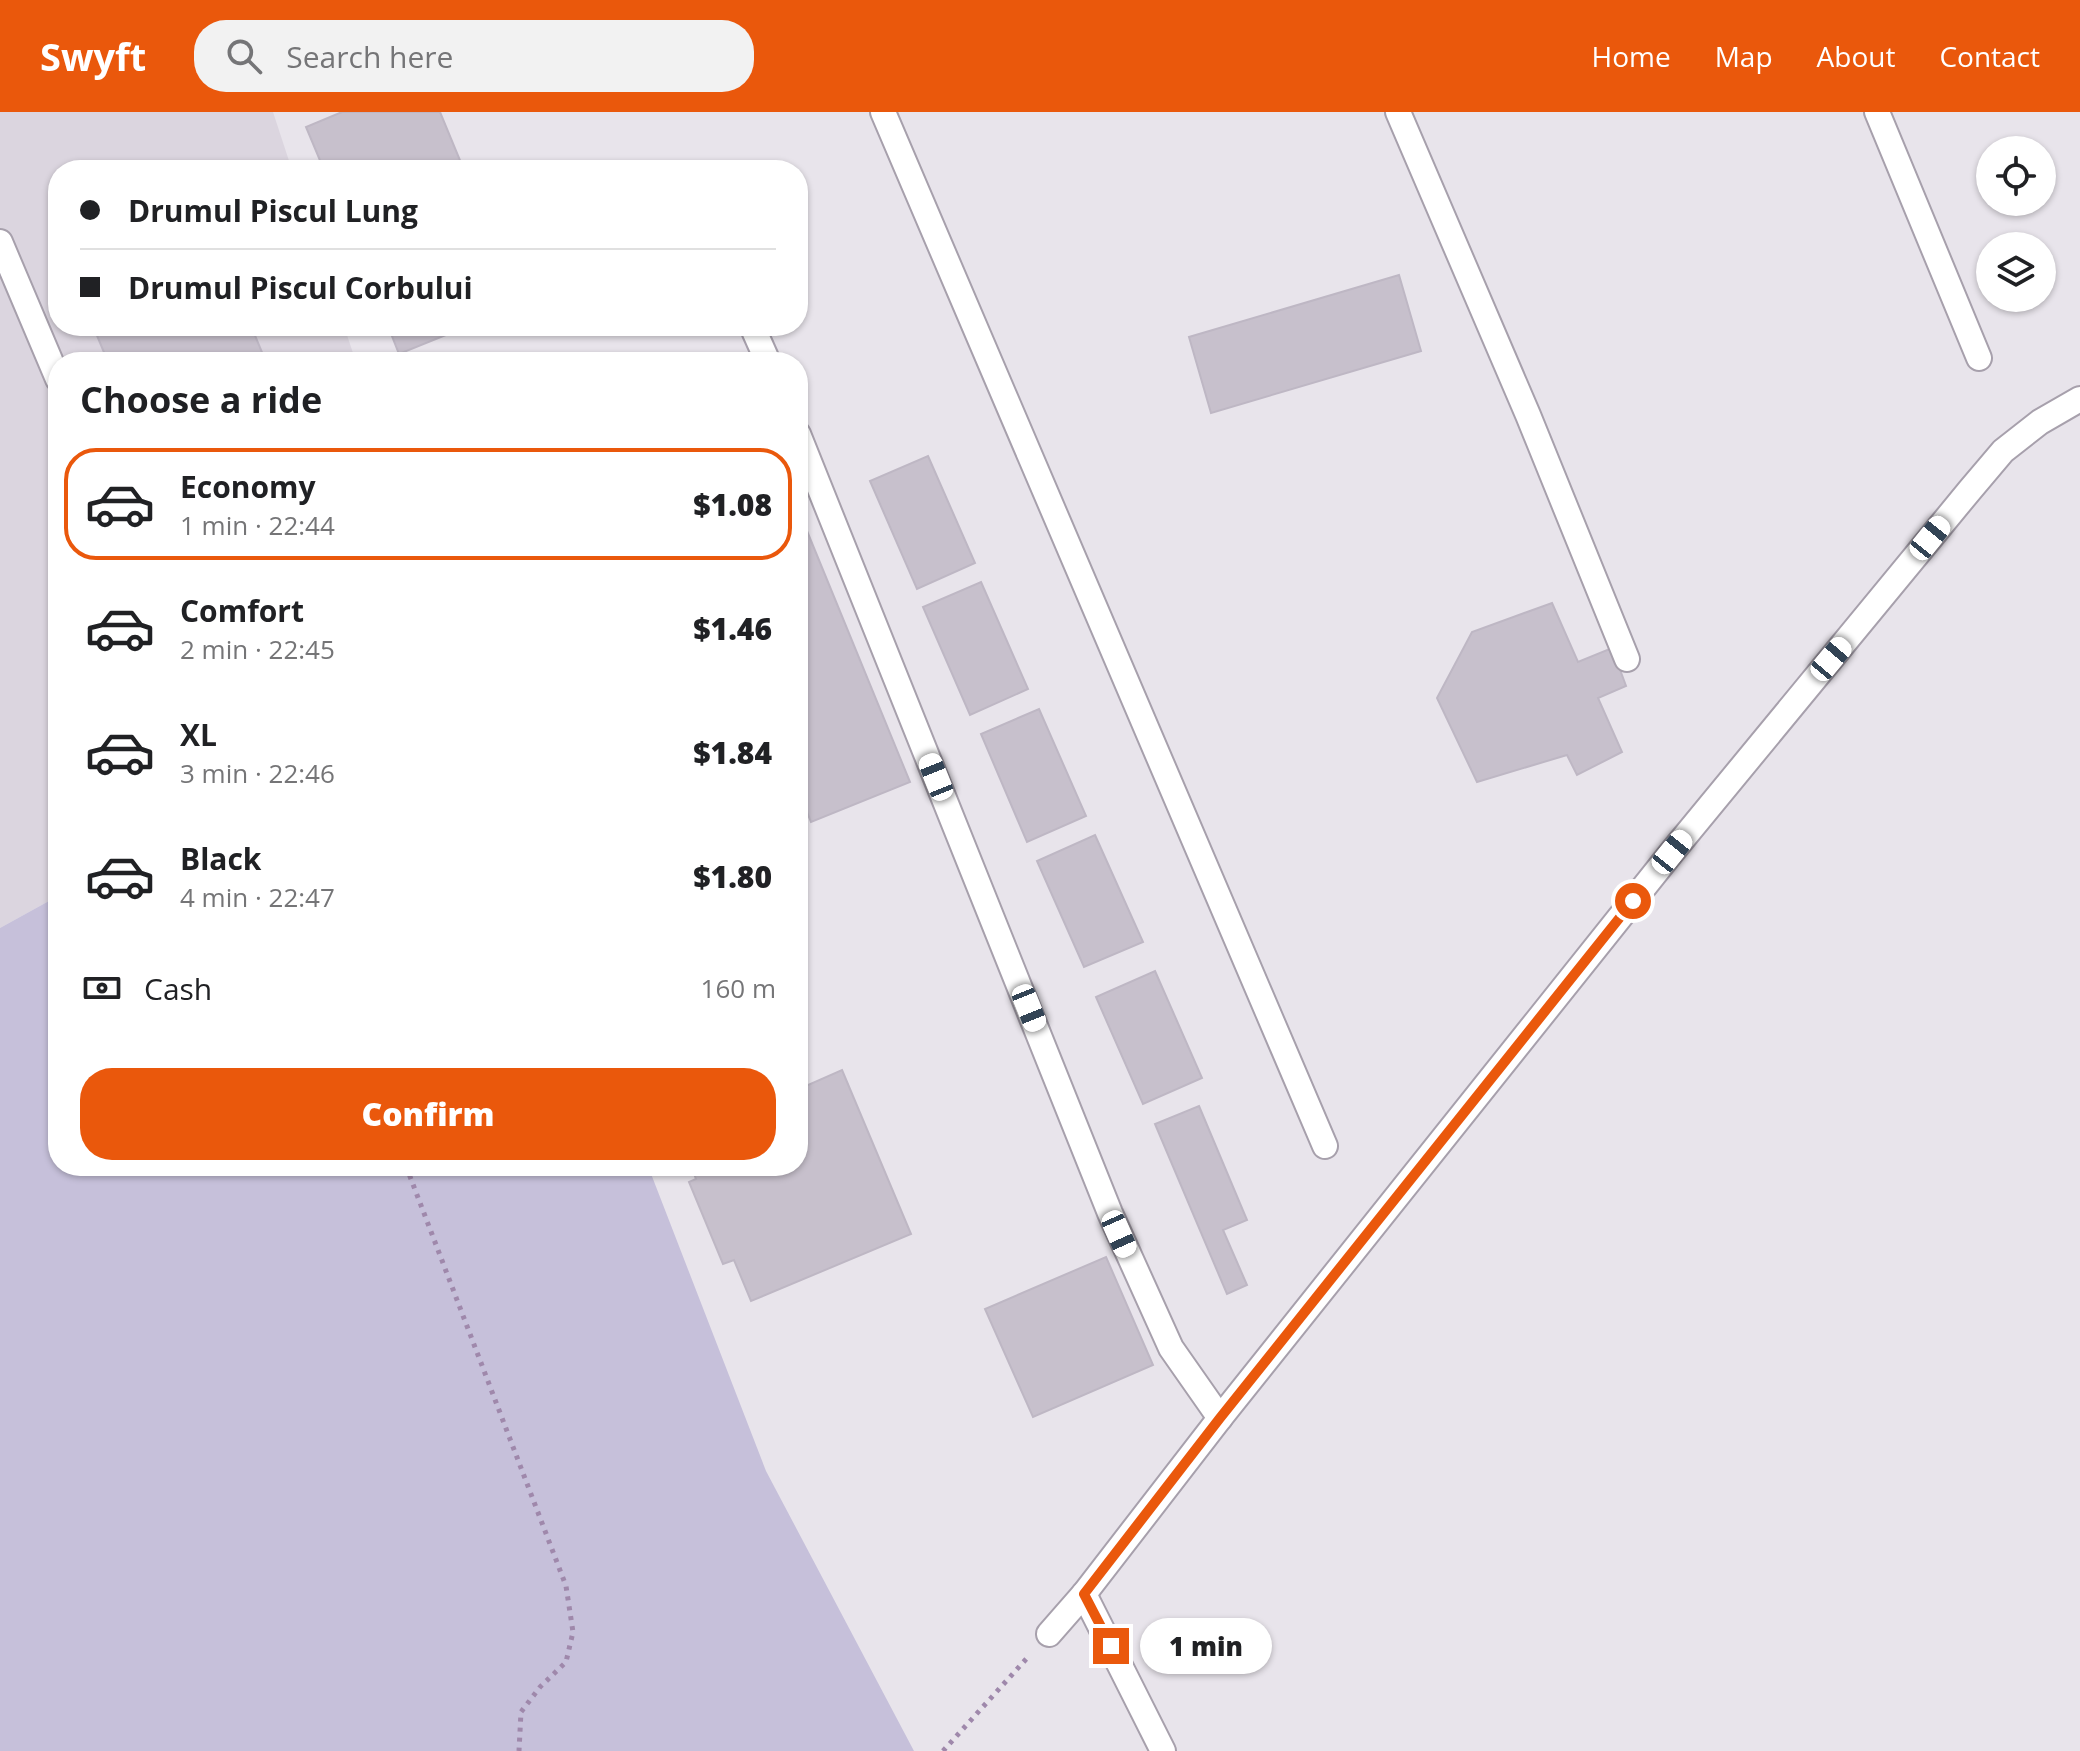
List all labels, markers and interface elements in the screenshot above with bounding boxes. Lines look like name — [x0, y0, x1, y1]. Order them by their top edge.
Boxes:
search box — [194, 20, 754, 92]
text: Swyft — [40, 30, 146, 82]
icon: search — [222, 34, 266, 78]
text: Search here — [286, 36, 453, 77]
text: Home — [1592, 37, 1671, 75]
text: Map — [1715, 37, 1773, 75]
text: About — [1817, 37, 1895, 75]
text: Contact — [1939, 37, 2040, 75]
map controls — [1976, 136, 2056, 312]
button: locate — [1976, 136, 2056, 216]
text: Drumul Piscul Lung — [128, 190, 418, 231]
button: layers — [1976, 232, 2056, 312]
text: Drumul Piscul Corbului — [128, 267, 473, 308]
text: Choose a ride — [80, 375, 322, 424]
text: Economy — [180, 466, 316, 507]
icon: car — [84, 468, 156, 540]
text: $1.08 — [693, 484, 772, 525]
text: 1 min · 22:44 — [180, 507, 335, 543]
car — [1906, 512, 1954, 564]
text: Comfort — [180, 590, 304, 631]
icon: car — [84, 592, 156, 664]
text: $1.46 — [693, 608, 772, 649]
text: 2 min · 22:45 — [180, 631, 335, 667]
car — [1806, 633, 1856, 685]
text: XL — [180, 714, 217, 755]
icon: car — [84, 716, 156, 788]
text: $1.84 — [693, 732, 772, 773]
car — [916, 750, 956, 804]
text: 3 min · 22:46 — [180, 755, 335, 791]
car — [1648, 826, 1696, 878]
text: Black — [180, 838, 261, 879]
icon: car — [84, 840, 156, 912]
text: $1.80 — [693, 856, 772, 897]
text: 4 min · 22:47 — [180, 879, 335, 915]
route start — [1615, 883, 1651, 919]
icon: cash — [80, 966, 124, 1010]
text: Cash — [144, 968, 212, 1009]
text: 160 m — [701, 970, 776, 1006]
car — [1009, 981, 1049, 1035]
button: Confirm — [80, 1068, 776, 1160]
car — [1098, 1207, 1140, 1261]
callout: 1 min — [1139, 1618, 1271, 1674]
route end — [1093, 1628, 1129, 1664]
text: 1 min — [1169, 1628, 1243, 1664]

